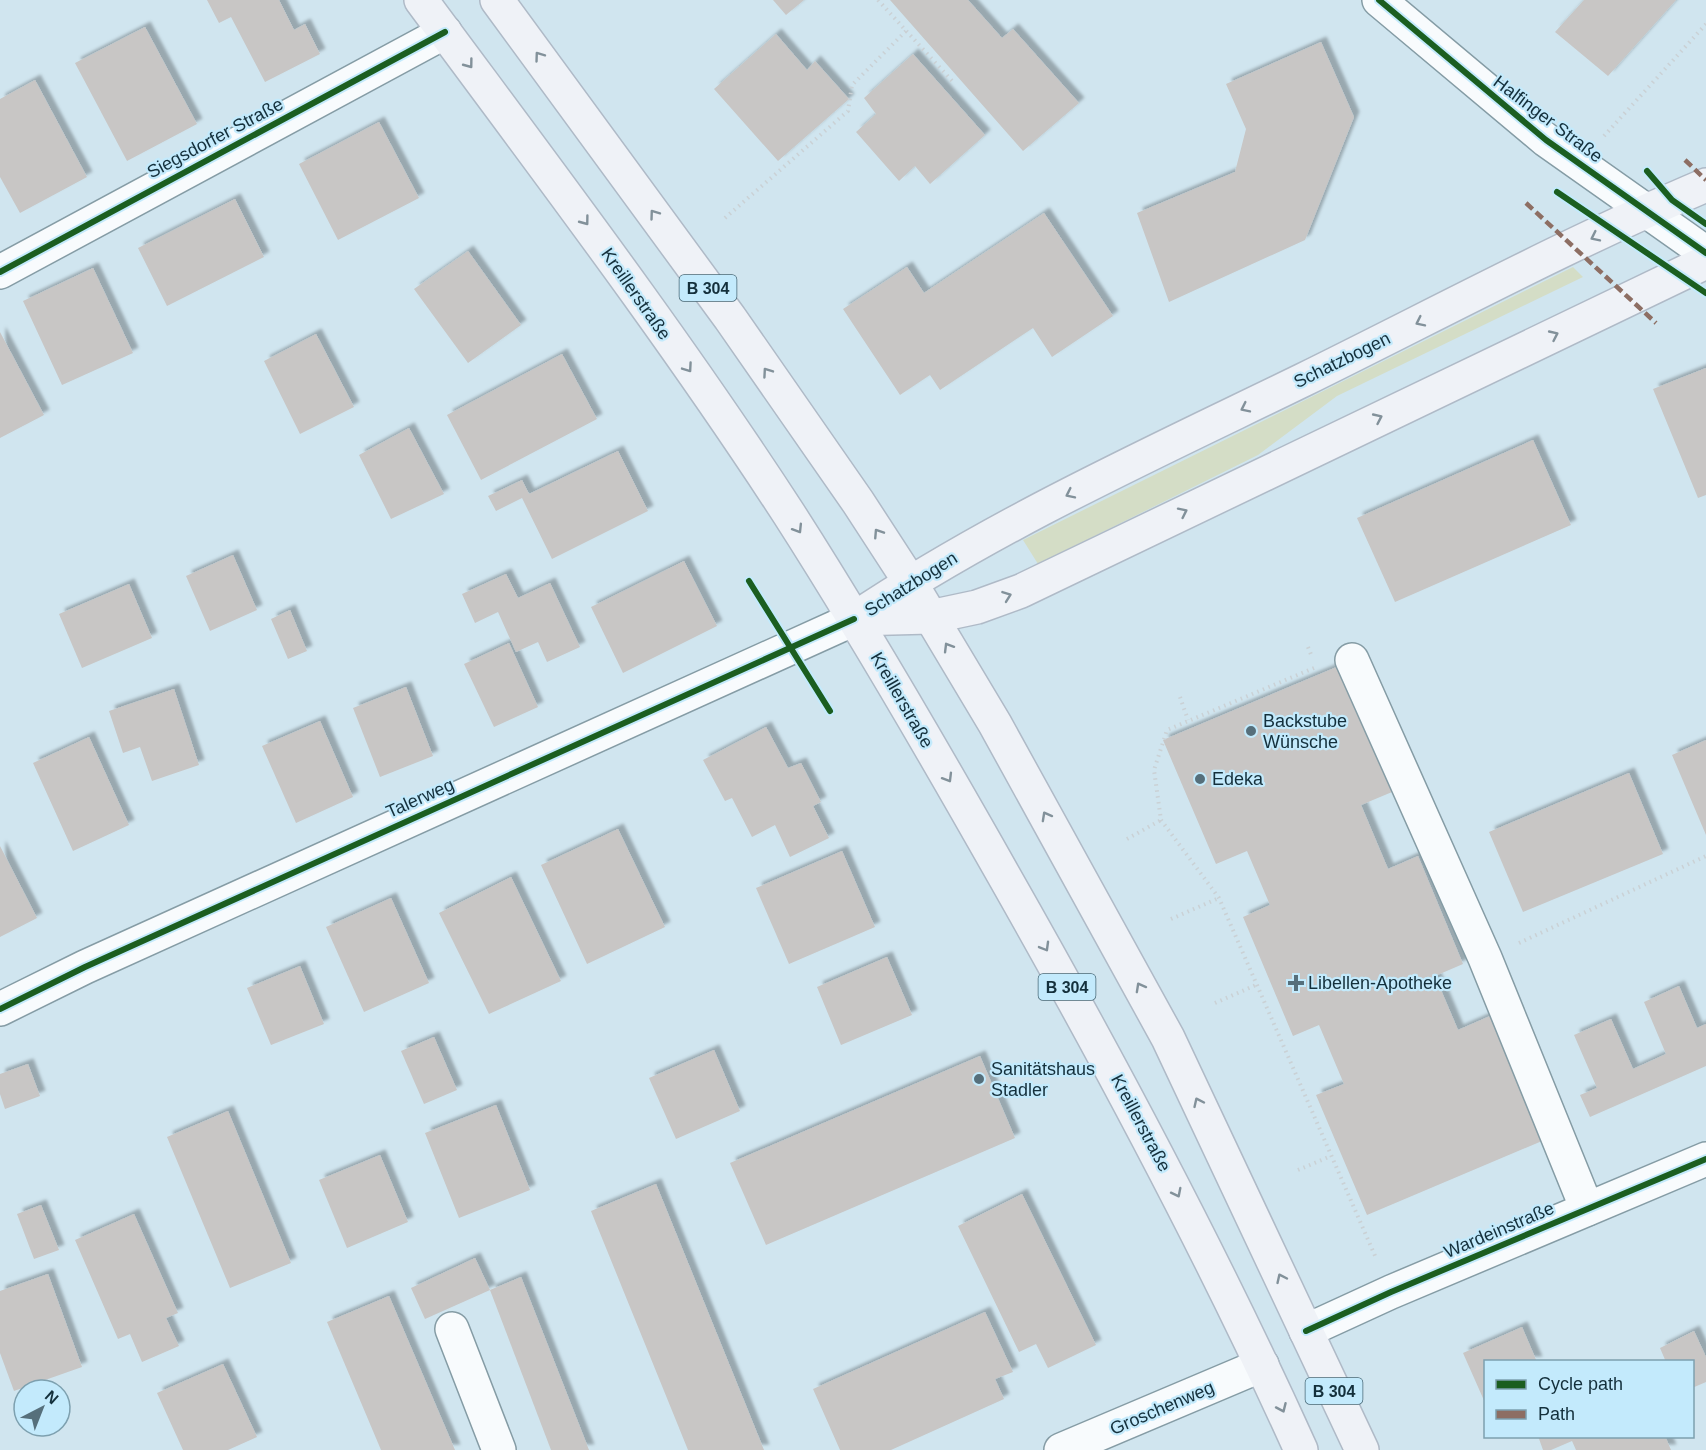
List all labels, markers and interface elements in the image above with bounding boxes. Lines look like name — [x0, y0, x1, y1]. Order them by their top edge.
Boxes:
one-way arrow — [535, 52, 546, 63]
one-way arrow — [461, 57, 472, 68]
street label: Halfinger Straße — [1490, 72, 1606, 166]
street label: Siegsdorfer Straße — [144, 94, 286, 182]
one-way arrow — [650, 209, 661, 220]
one-way arrow — [577, 214, 588, 225]
one-way arrow — [1591, 229, 1602, 241]
street label: Kreillerstraße — [597, 244, 675, 344]
road number: B 304 — [680, 275, 736, 301]
one-way arrow — [1416, 315, 1427, 327]
street label: Schatzbogen — [1290, 328, 1394, 392]
one-way arrow — [1548, 330, 1559, 342]
one-way arrow — [681, 361, 692, 372]
one-way arrow — [763, 368, 774, 379]
one-way arrow — [1241, 401, 1252, 413]
one-way arrow — [1372, 413, 1383, 425]
one-way arrow — [1066, 487, 1076, 498]
one-way arrow — [1176, 508, 1187, 520]
one-way arrow — [790, 522, 801, 533]
one-way arrow — [874, 529, 885, 540]
street label: Schatzbogen — [861, 548, 961, 620]
one-way arrow — [1001, 591, 1012, 604]
one-way arrow — [944, 643, 956, 653]
street label: Kreillerstraße — [867, 649, 937, 751]
place label: Backstube Wünsche — [1263, 711, 1347, 752]
marker: Backstube Wünsche — [1244, 724, 1258, 738]
place label: Edeka — [1212, 769, 1264, 789]
one-way arrow — [941, 772, 952, 782]
marker: Edeka — [1193, 772, 1207, 786]
street label: Talerweg — [383, 774, 457, 822]
one-way arrow — [1042, 812, 1053, 822]
one-way arrow — [1037, 941, 1049, 951]
place label: Libellen-Apotheke — [1308, 973, 1452, 993]
road number: B 304 — [1038, 974, 1096, 1000]
marker: Libellen-Apotheke — [1289, 976, 1303, 990]
one-way arrow — [1136, 982, 1147, 993]
place label: Sanitätshaus Stadler — [991, 1059, 1095, 1100]
street label: Kreillerstraße — [1107, 1071, 1175, 1175]
marker: Sanitätshaus Stadler — [972, 1072, 986, 1086]
one-way arrow — [1194, 1097, 1206, 1108]
one-way arrow — [1170, 1186, 1181, 1197]
street label: Wardeinstraße — [1441, 1198, 1557, 1262]
one-way arrow — [1276, 1274, 1288, 1285]
legend — [1484, 1360, 1694, 1438]
text: Cycle path — [1538, 1374, 1623, 1394]
street label: Groschenweg — [1107, 1377, 1217, 1439]
north arrow — [12, 1378, 72, 1438]
road number: B 304 — [1306, 1378, 1362, 1404]
text: N — [42, 1387, 62, 1407]
one-way arrow — [1274, 1401, 1286, 1412]
text: Path — [1538, 1404, 1575, 1424]

